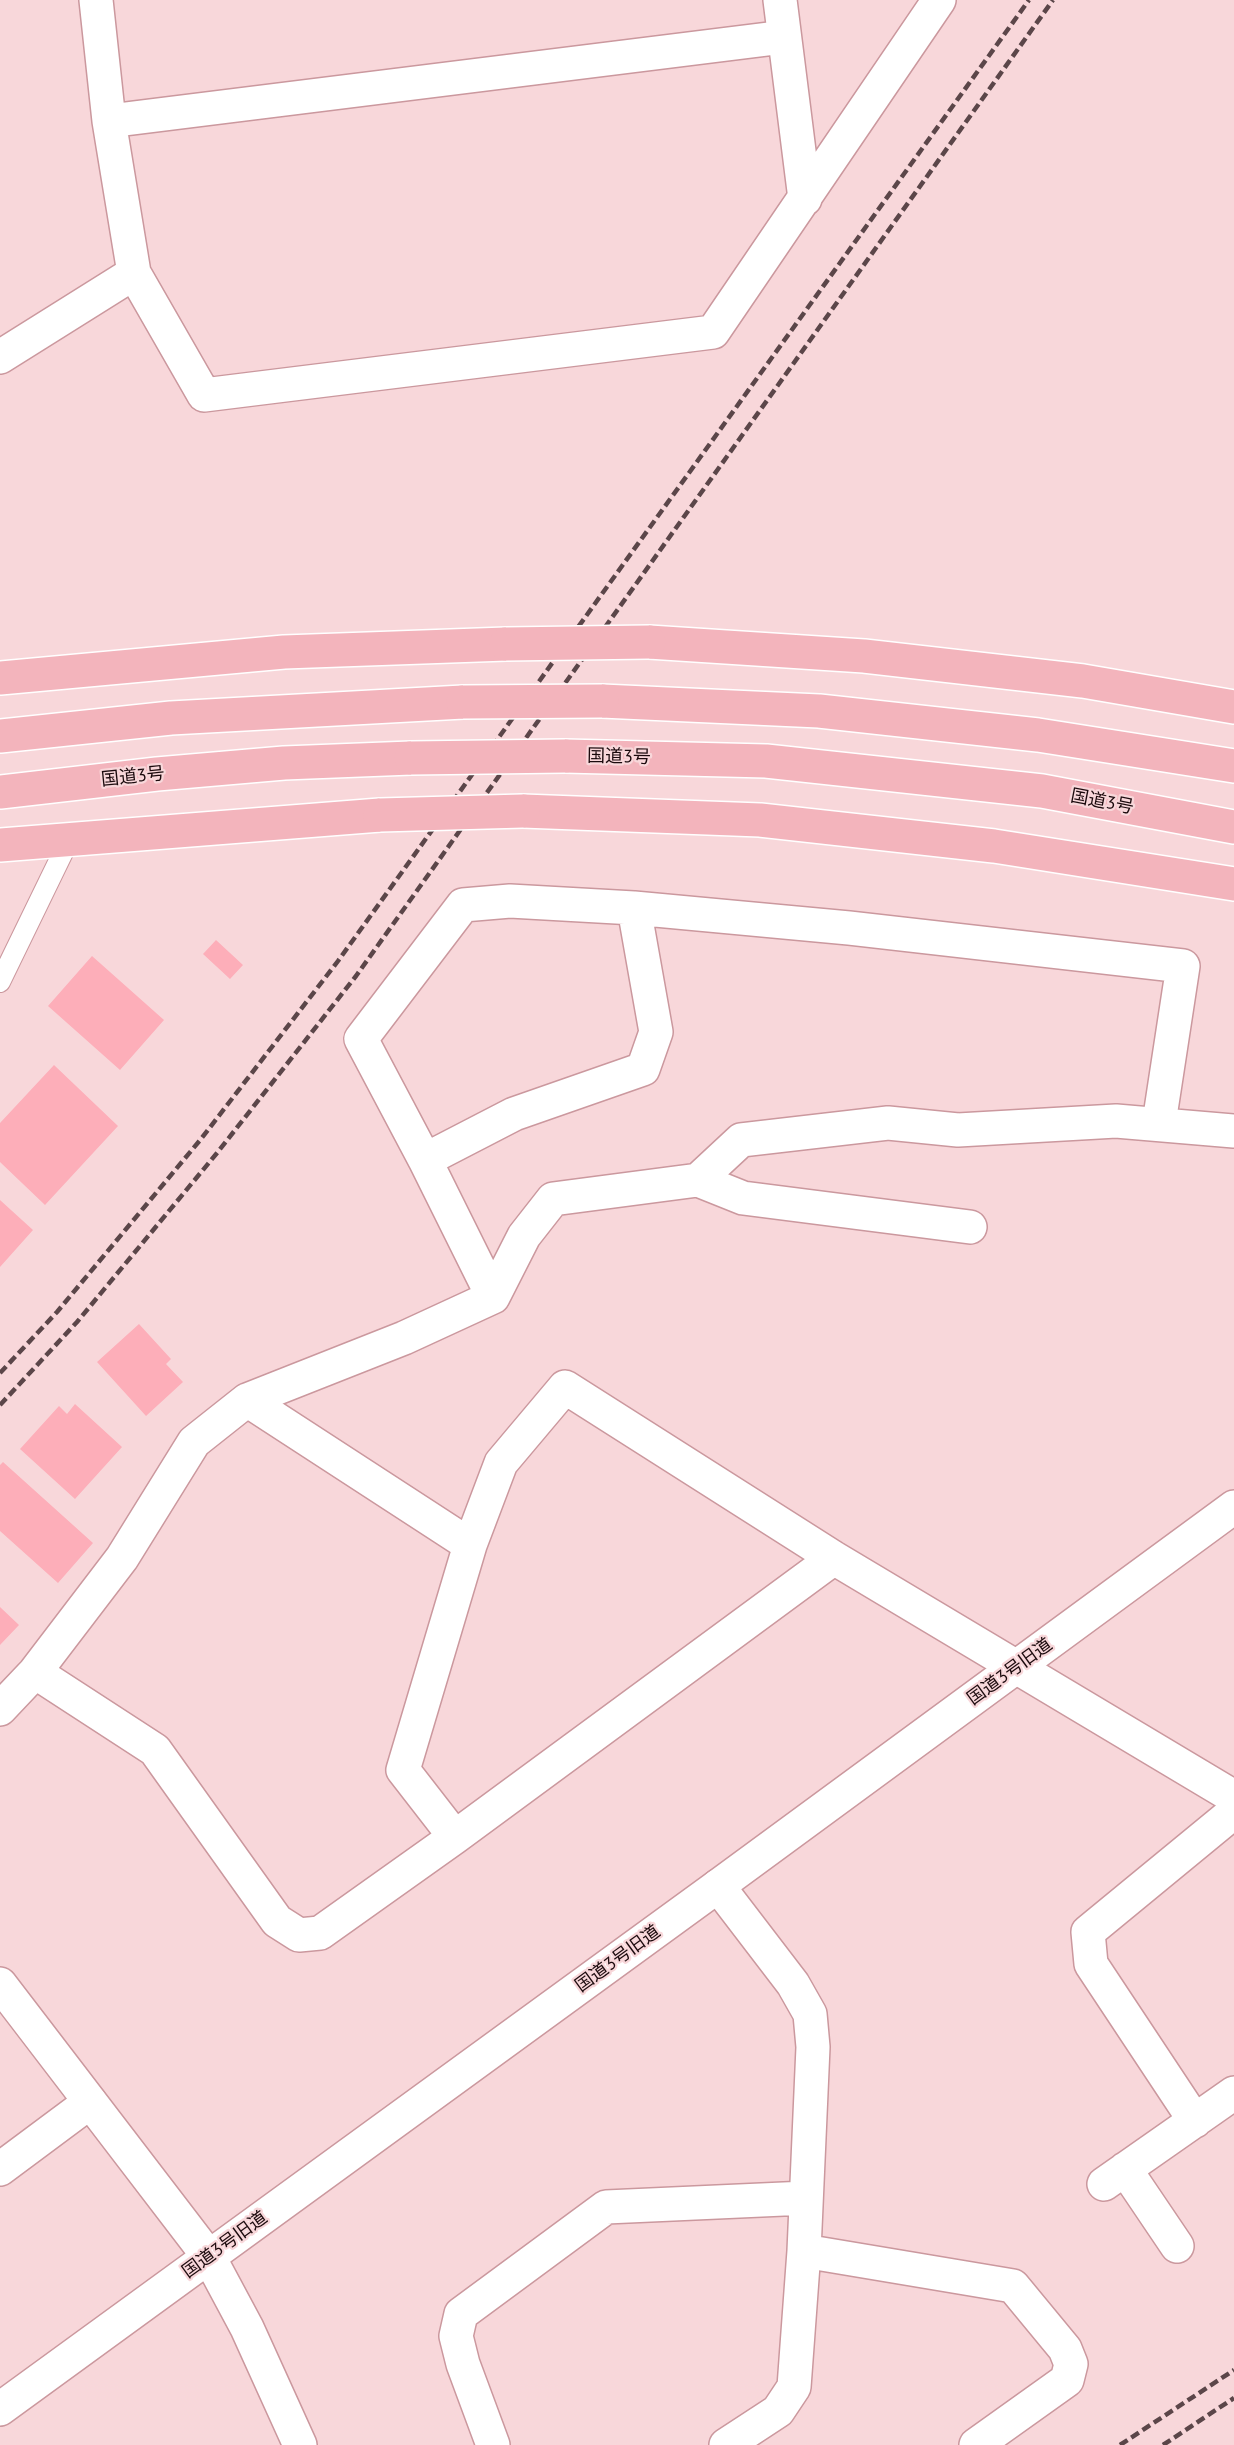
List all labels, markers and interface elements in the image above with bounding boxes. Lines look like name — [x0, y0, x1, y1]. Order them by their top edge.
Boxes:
street label: 国道3号 — [587, 746, 651, 768]
street label: 国道3号 — [100, 763, 166, 791]
street label: 国道3号 — [1069, 785, 1135, 819]
street label: 国道3号旧道 — [963, 1634, 1057, 1710]
street label: 国道3号旧道 — [571, 1921, 665, 1997]
street label: 国道3号旧道 — [178, 2207, 272, 2283]

